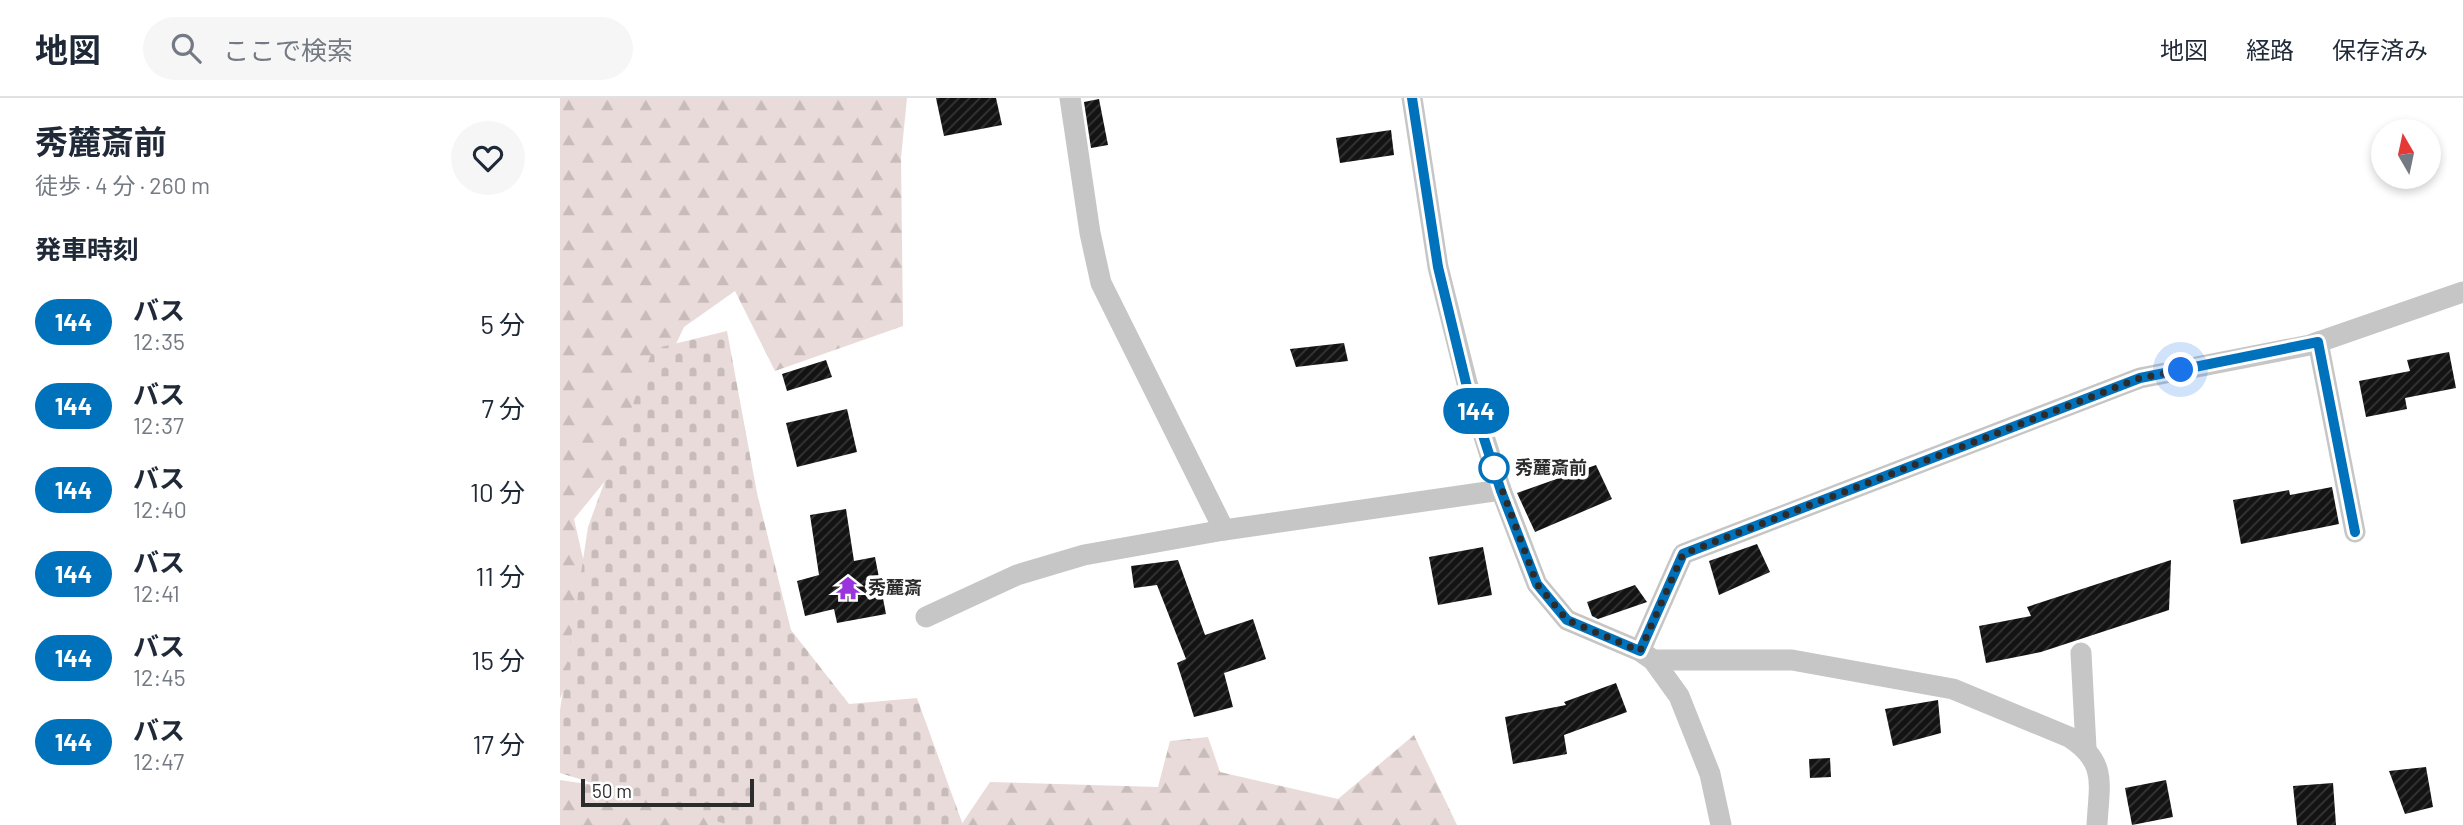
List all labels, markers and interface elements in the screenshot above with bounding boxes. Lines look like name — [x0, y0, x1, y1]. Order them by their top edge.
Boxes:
search box — [143, 17, 633, 80]
text: 地図 — [35, 29, 101, 69]
icon: search — [167, 29, 205, 67]
text: ここで検索 — [223, 34, 353, 65]
text: 地図 — [2160, 35, 2208, 64]
text: 経路 — [2246, 35, 2294, 64]
text: 保存済み — [2332, 35, 2428, 64]
north arrow — [2371, 119, 2441, 189]
map controls — [2371, 119, 2441, 189]
text: 秀麓斎前 — [35, 121, 167, 161]
button: heart — [451, 121, 525, 195]
text: 徒歩 · 4 分 · 260 m — [35, 171, 210, 199]
text: 発車時刻 — [35, 233, 139, 264]
text: バス — [133, 294, 185, 325]
text: 144 — [55, 307, 92, 336]
text: 5 分 — [480, 308, 525, 339]
text: 12:35 — [133, 327, 185, 355]
your location — [2163, 352, 2198, 387]
text: バス — [133, 378, 185, 409]
line badge: 144 — [1436, 388, 1516, 434]
text: 144 — [55, 391, 92, 420]
text: 7 分 — [482, 392, 525, 423]
text: 144 — [1457, 396, 1495, 425]
text: 12:37 — [133, 411, 184, 439]
marker: 秀麓斎前 — [1479, 453, 1509, 483]
place label: 秀麓斎前 — [1515, 456, 1587, 478]
text: バス — [133, 462, 185, 493]
text: 144 — [55, 475, 92, 504]
text: 10 分 — [470, 476, 525, 507]
text: 12:40 — [133, 495, 187, 523]
text: バス — [133, 546, 185, 577]
text: 144 — [55, 559, 92, 588]
text: 11 分 — [476, 560, 525, 591]
temple icon: 秀麓斎 — [834, 574, 862, 602]
place label: 秀麓斎 — [868, 576, 922, 598]
text: 12:41 — [133, 579, 180, 607]
text: バス — [133, 630, 185, 661]
text: 144 — [55, 643, 92, 672]
text: 15 分 — [471, 644, 525, 675]
text: 12:45 — [133, 663, 186, 691]
text: バス — [133, 714, 185, 745]
text: 144 — [55, 727, 92, 756]
text: 17 分 — [472, 728, 525, 759]
text: 12:47 — [133, 747, 184, 775]
scale bar — [581, 776, 754, 808]
text: 50 m — [592, 779, 632, 802]

